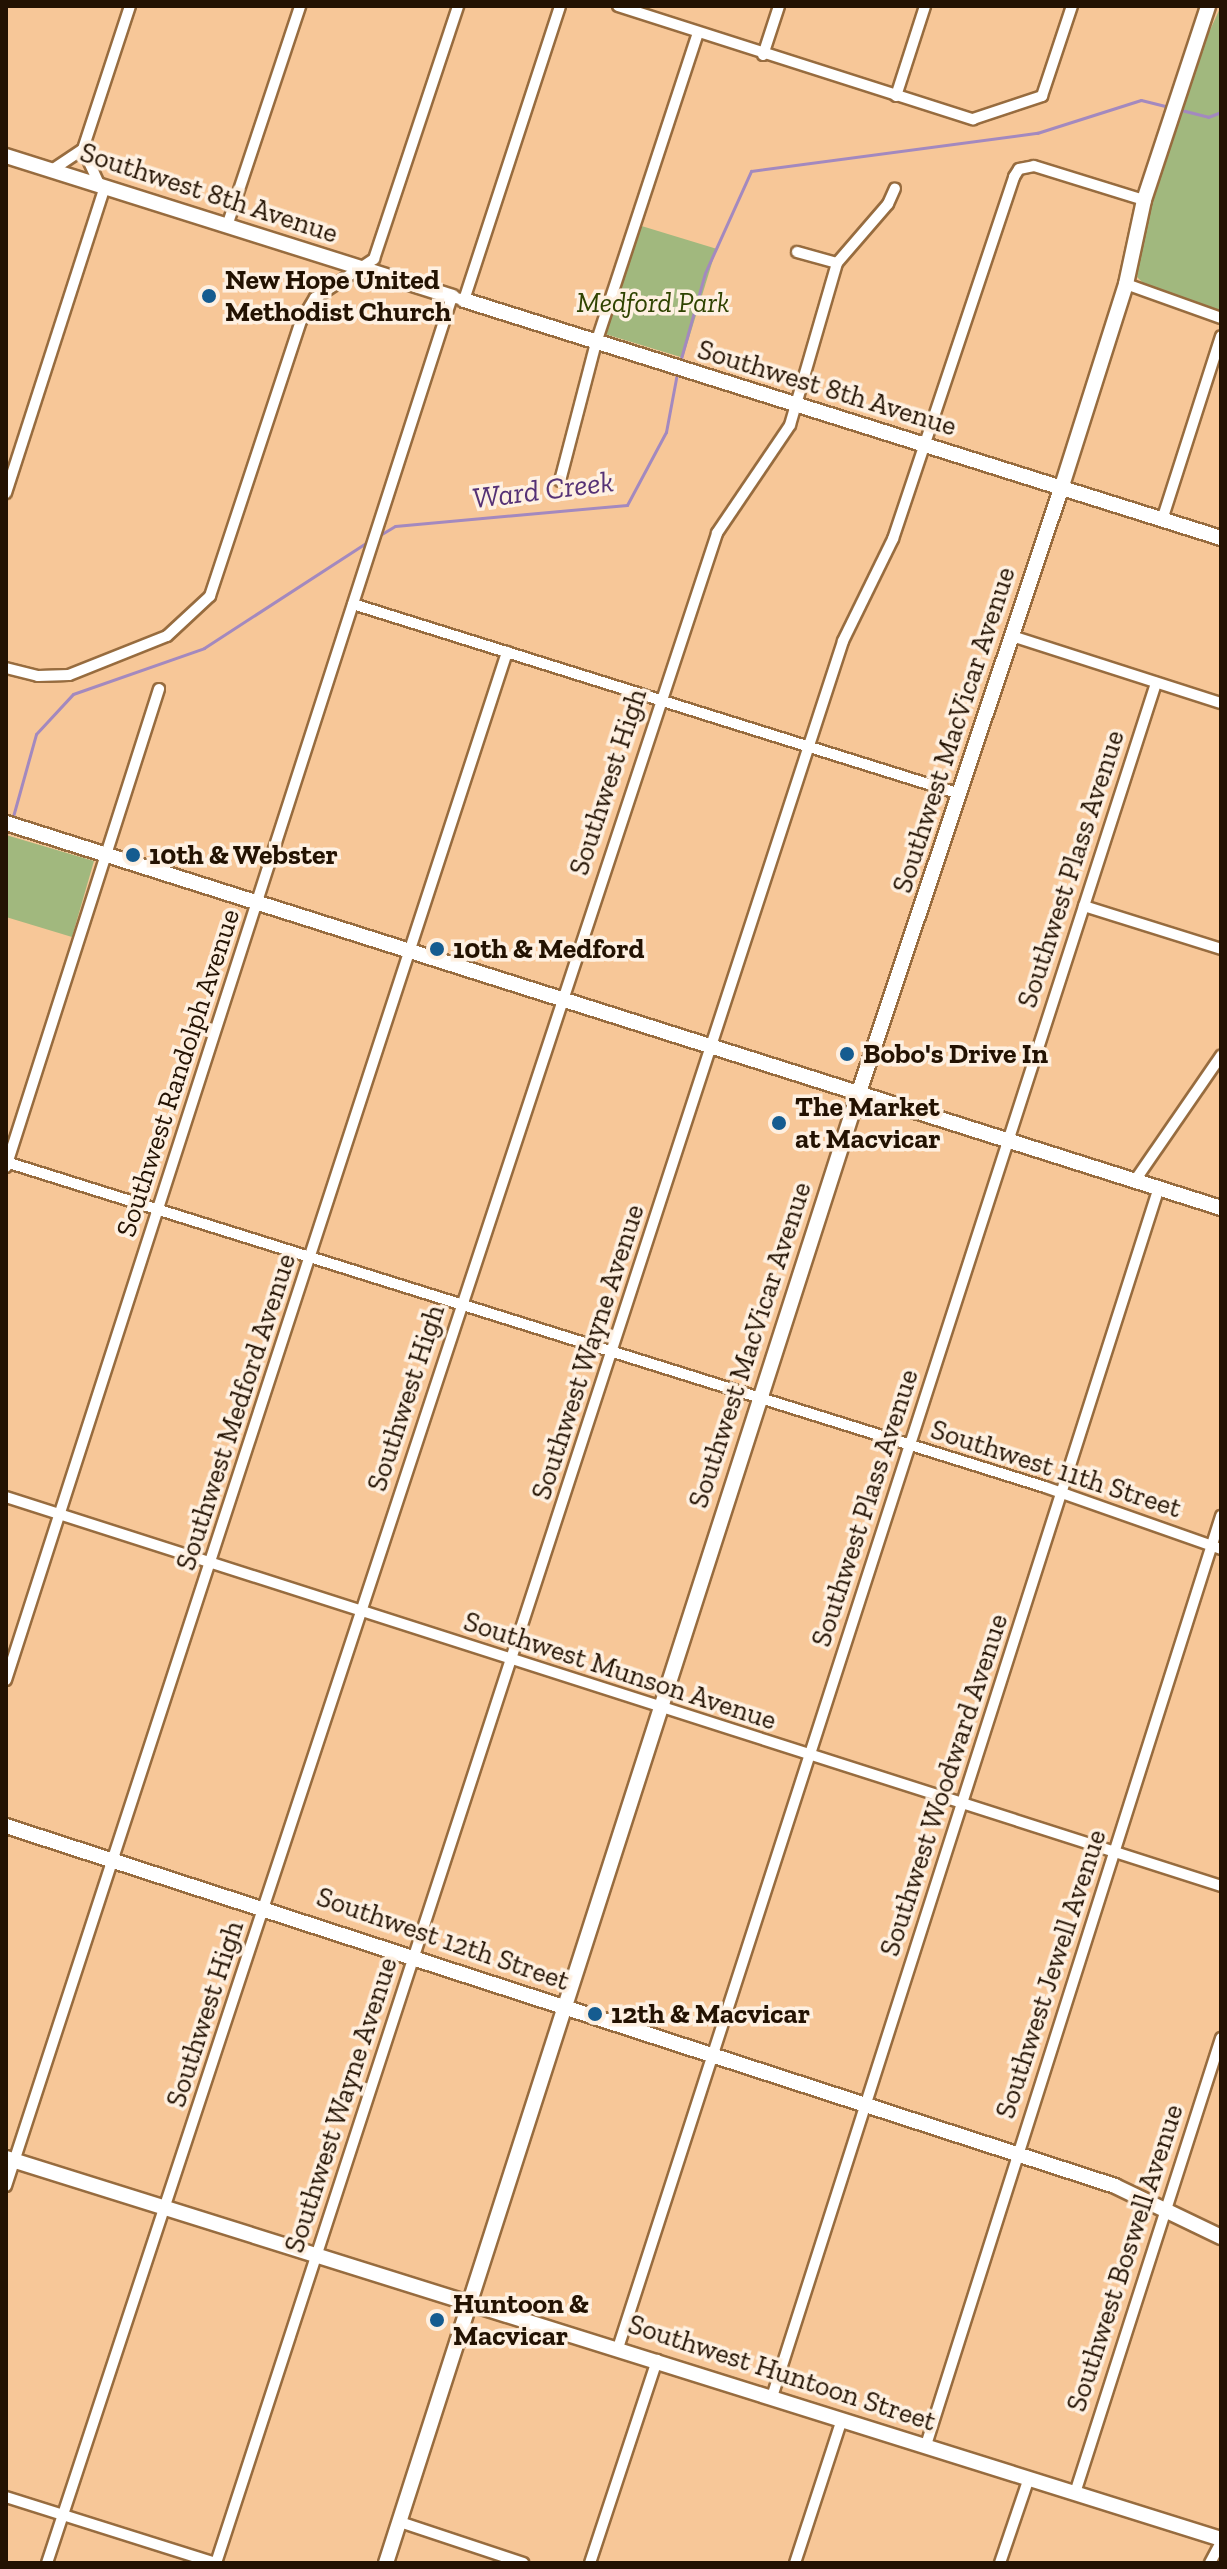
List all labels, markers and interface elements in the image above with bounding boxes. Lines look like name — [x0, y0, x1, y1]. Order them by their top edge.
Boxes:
street label: Southwest 8th Avenue — [75, 135, 343, 251]
place label: New Hope United Methodist Church — [225, 263, 451, 329]
park label: Medford Park — [577, 286, 729, 320]
marker: New Hope United Methodist Church — [200, 287, 218, 305]
street label: Southwest 8th Avenue — [693, 332, 961, 444]
water label: Ward Creek — [470, 463, 616, 517]
street label: Southwest MacVicar Avenue — [885, 562, 1023, 898]
street label: Southwest High — [562, 685, 654, 879]
street label: Southwest Plass Avenue — [1010, 726, 1132, 1012]
place label: 10th & Webster — [149, 838, 339, 872]
marker: 10th & Webster — [124, 846, 142, 864]
street label: Southwest Randolph Avenue — [109, 904, 247, 1242]
place label: 10th & Medford — [453, 932, 645, 966]
marker: 10th & Medford — [428, 940, 446, 958]
place label: Bobo's Drive In — [863, 1037, 1048, 1071]
marker: Bobo's Drive In — [838, 1045, 856, 1063]
place label: The Market at Macvicar — [795, 1090, 941, 1156]
marker: The Market at Macvicar — [770, 1114, 788, 1132]
street label: Southwest MacVicar Avenue — [681, 1177, 819, 1513]
street label: Southwest Wayne Avenue — [524, 1199, 652, 1505]
street label: Southwest Medford Avenue — [169, 1249, 303, 1575]
street label: Southwest High — [360, 1301, 452, 1495]
street label: Southwest Plass Avenue — [804, 1365, 926, 1651]
street label: Southwest 11th Street — [926, 1413, 1186, 1525]
street label: Southwest Munson Avenue — [459, 1604, 781, 1738]
street label: Southwest Woodward Avenue — [872, 1609, 1016, 1961]
street label: Southwest Jewell Avenue — [988, 1825, 1114, 2123]
street label: Southwest 12th Street — [312, 1880, 574, 1998]
street label: Southwest High — [159, 1917, 251, 2111]
street label: Southwest Wayne Avenue — [277, 1952, 405, 2258]
place label: 12th & Macvicar — [611, 1997, 810, 2031]
marker: 12th & Macvicar — [586, 2005, 604, 2023]
street label: Southwest Boswell Avenue — [1059, 2100, 1191, 2416]
place label: Huntoon & Macvicar — [453, 2287, 589, 2353]
street label: Southwest Huntoon Street — [624, 2307, 940, 2439]
marker: Huntoon & Macvicar — [428, 2311, 446, 2329]

